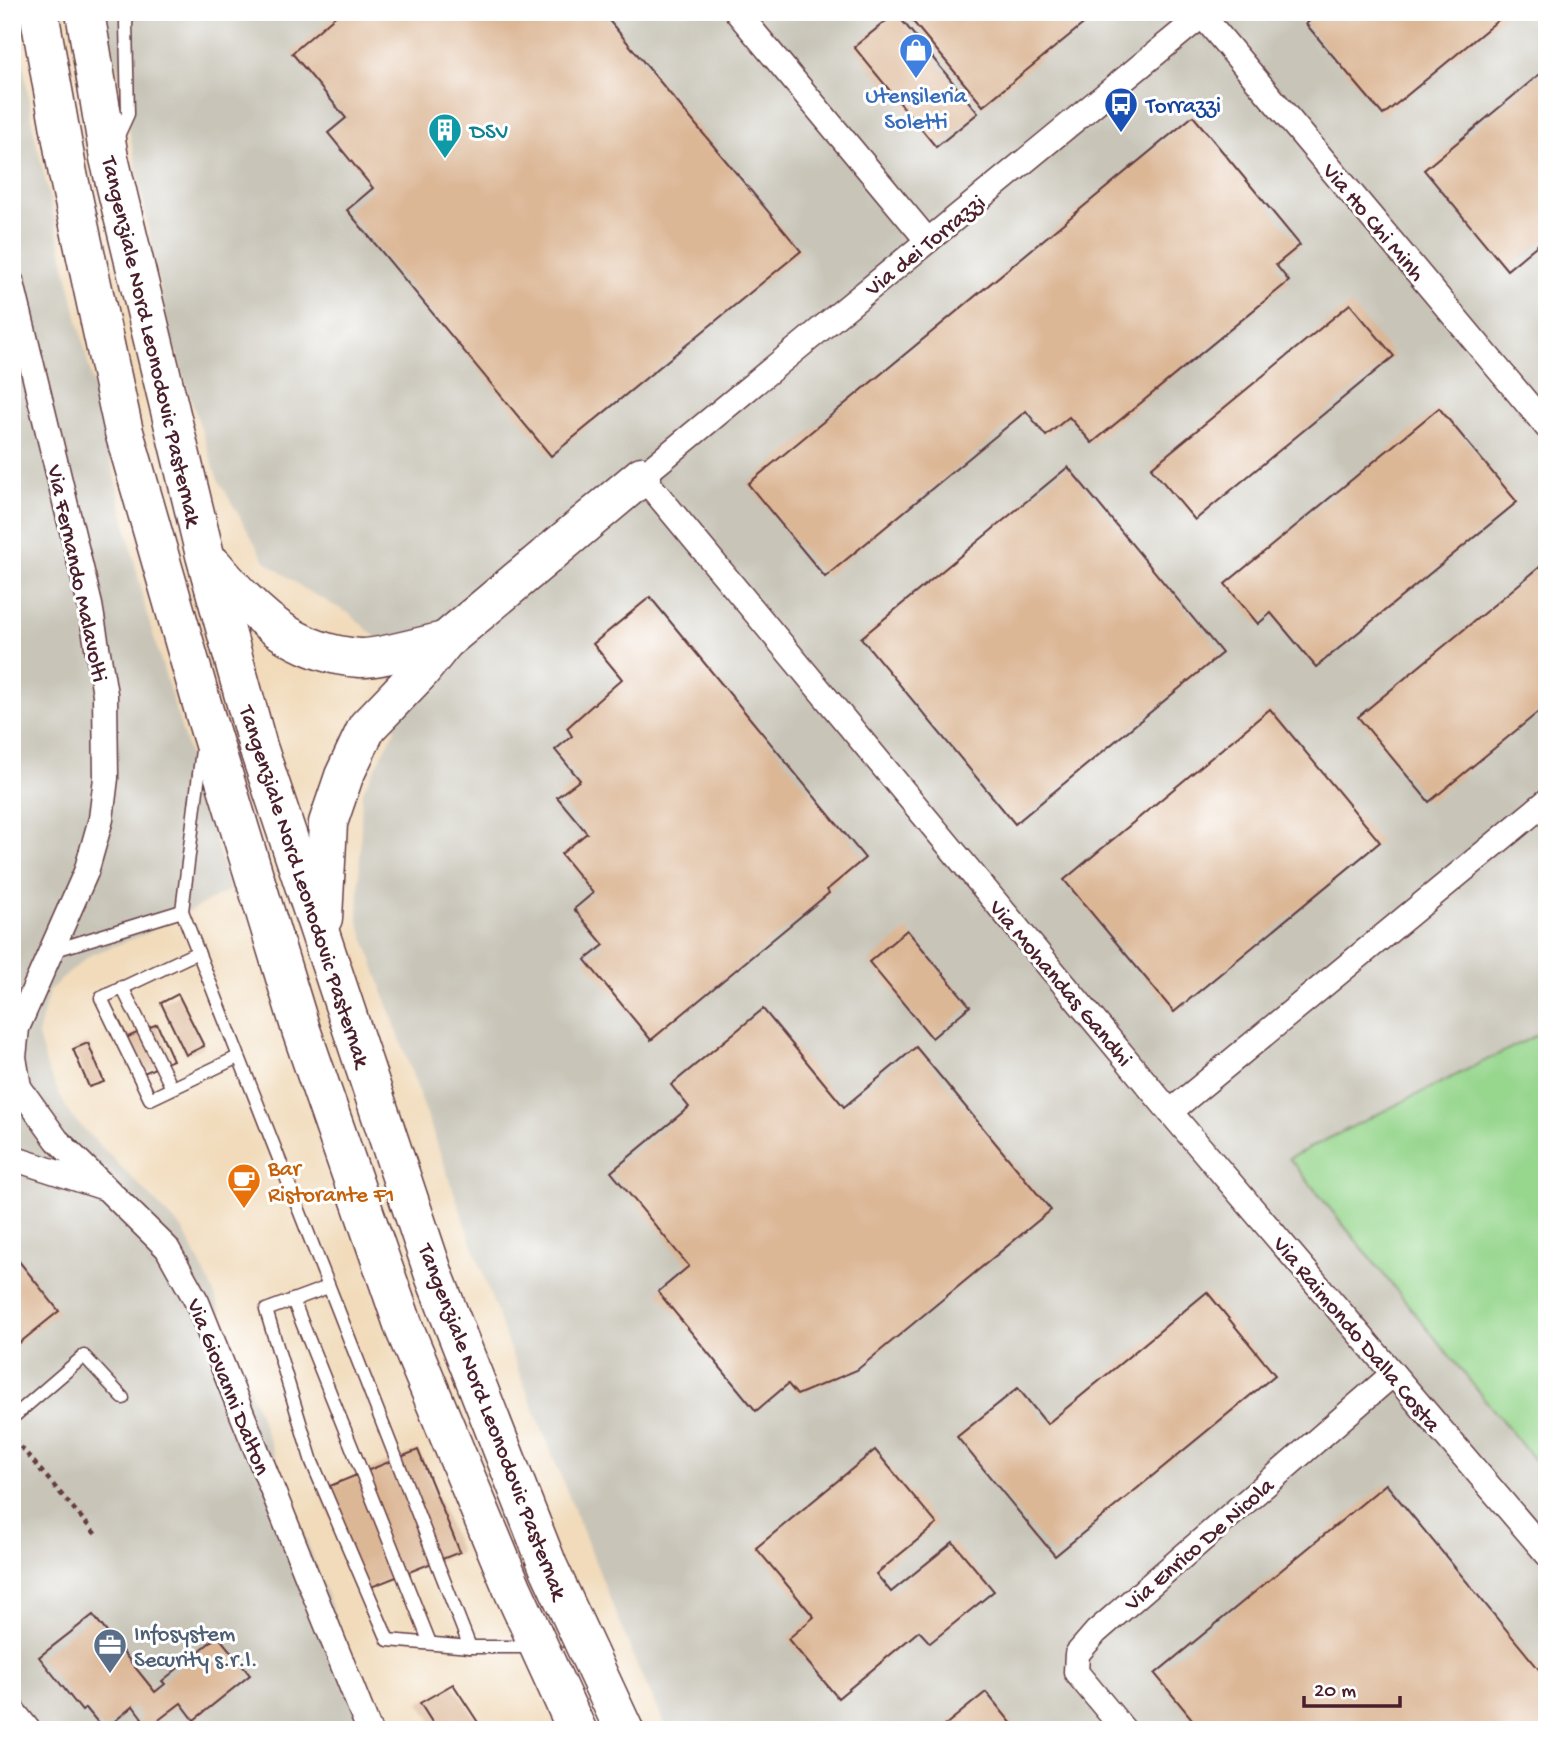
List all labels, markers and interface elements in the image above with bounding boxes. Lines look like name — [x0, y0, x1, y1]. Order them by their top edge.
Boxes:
shop icon: Utensileria Soletti — [897, 31, 935, 80]
place label: Utensileria Soletti — [865, 84, 968, 137]
bus stop icon: Torrazzi — [1102, 85, 1140, 134]
place label: Torrazzi — [1144, 94, 1221, 121]
building icon: DSV — [426, 111, 464, 160]
place label: DSV — [468, 120, 508, 147]
street label: Tangenziale Nord Leonodovic Pasternak — [93, 152, 206, 532]
street label: Via Ho Chi Minh — [1314, 158, 1430, 288]
street label: Via dei Torrazzi — [860, 190, 992, 304]
street label: Via Fernando Malavolti — [39, 462, 112, 685]
street label: Tangenziale Nord Leonodovic Pasternak — [231, 701, 375, 1074]
street label: Via Mohandas Gandhi — [981, 895, 1137, 1073]
place label: Bar Ristorante F1 — [267, 1157, 394, 1210]
cafe icon: Bar Ristorante F1 — [225, 1161, 263, 1210]
street label: Via Raimondo Dalla Costa — [1265, 1231, 1446, 1439]
street label: Tangenziale Nord Leonodovic Pasternak — [410, 1239, 572, 1607]
street label: Via Giovanni Dalton — [179, 1294, 274, 1479]
street label: Via Enrico De Nicola — [1119, 1472, 1282, 1619]
place label: Infosystem Security s.r.l. — [134, 1622, 258, 1675]
office icon: Infosystem Security s.r.l. — [91, 1626, 129, 1675]
scale bar — [1304, 1665, 1400, 1709]
text: 20 m — [1314, 1680, 1356, 1705]

